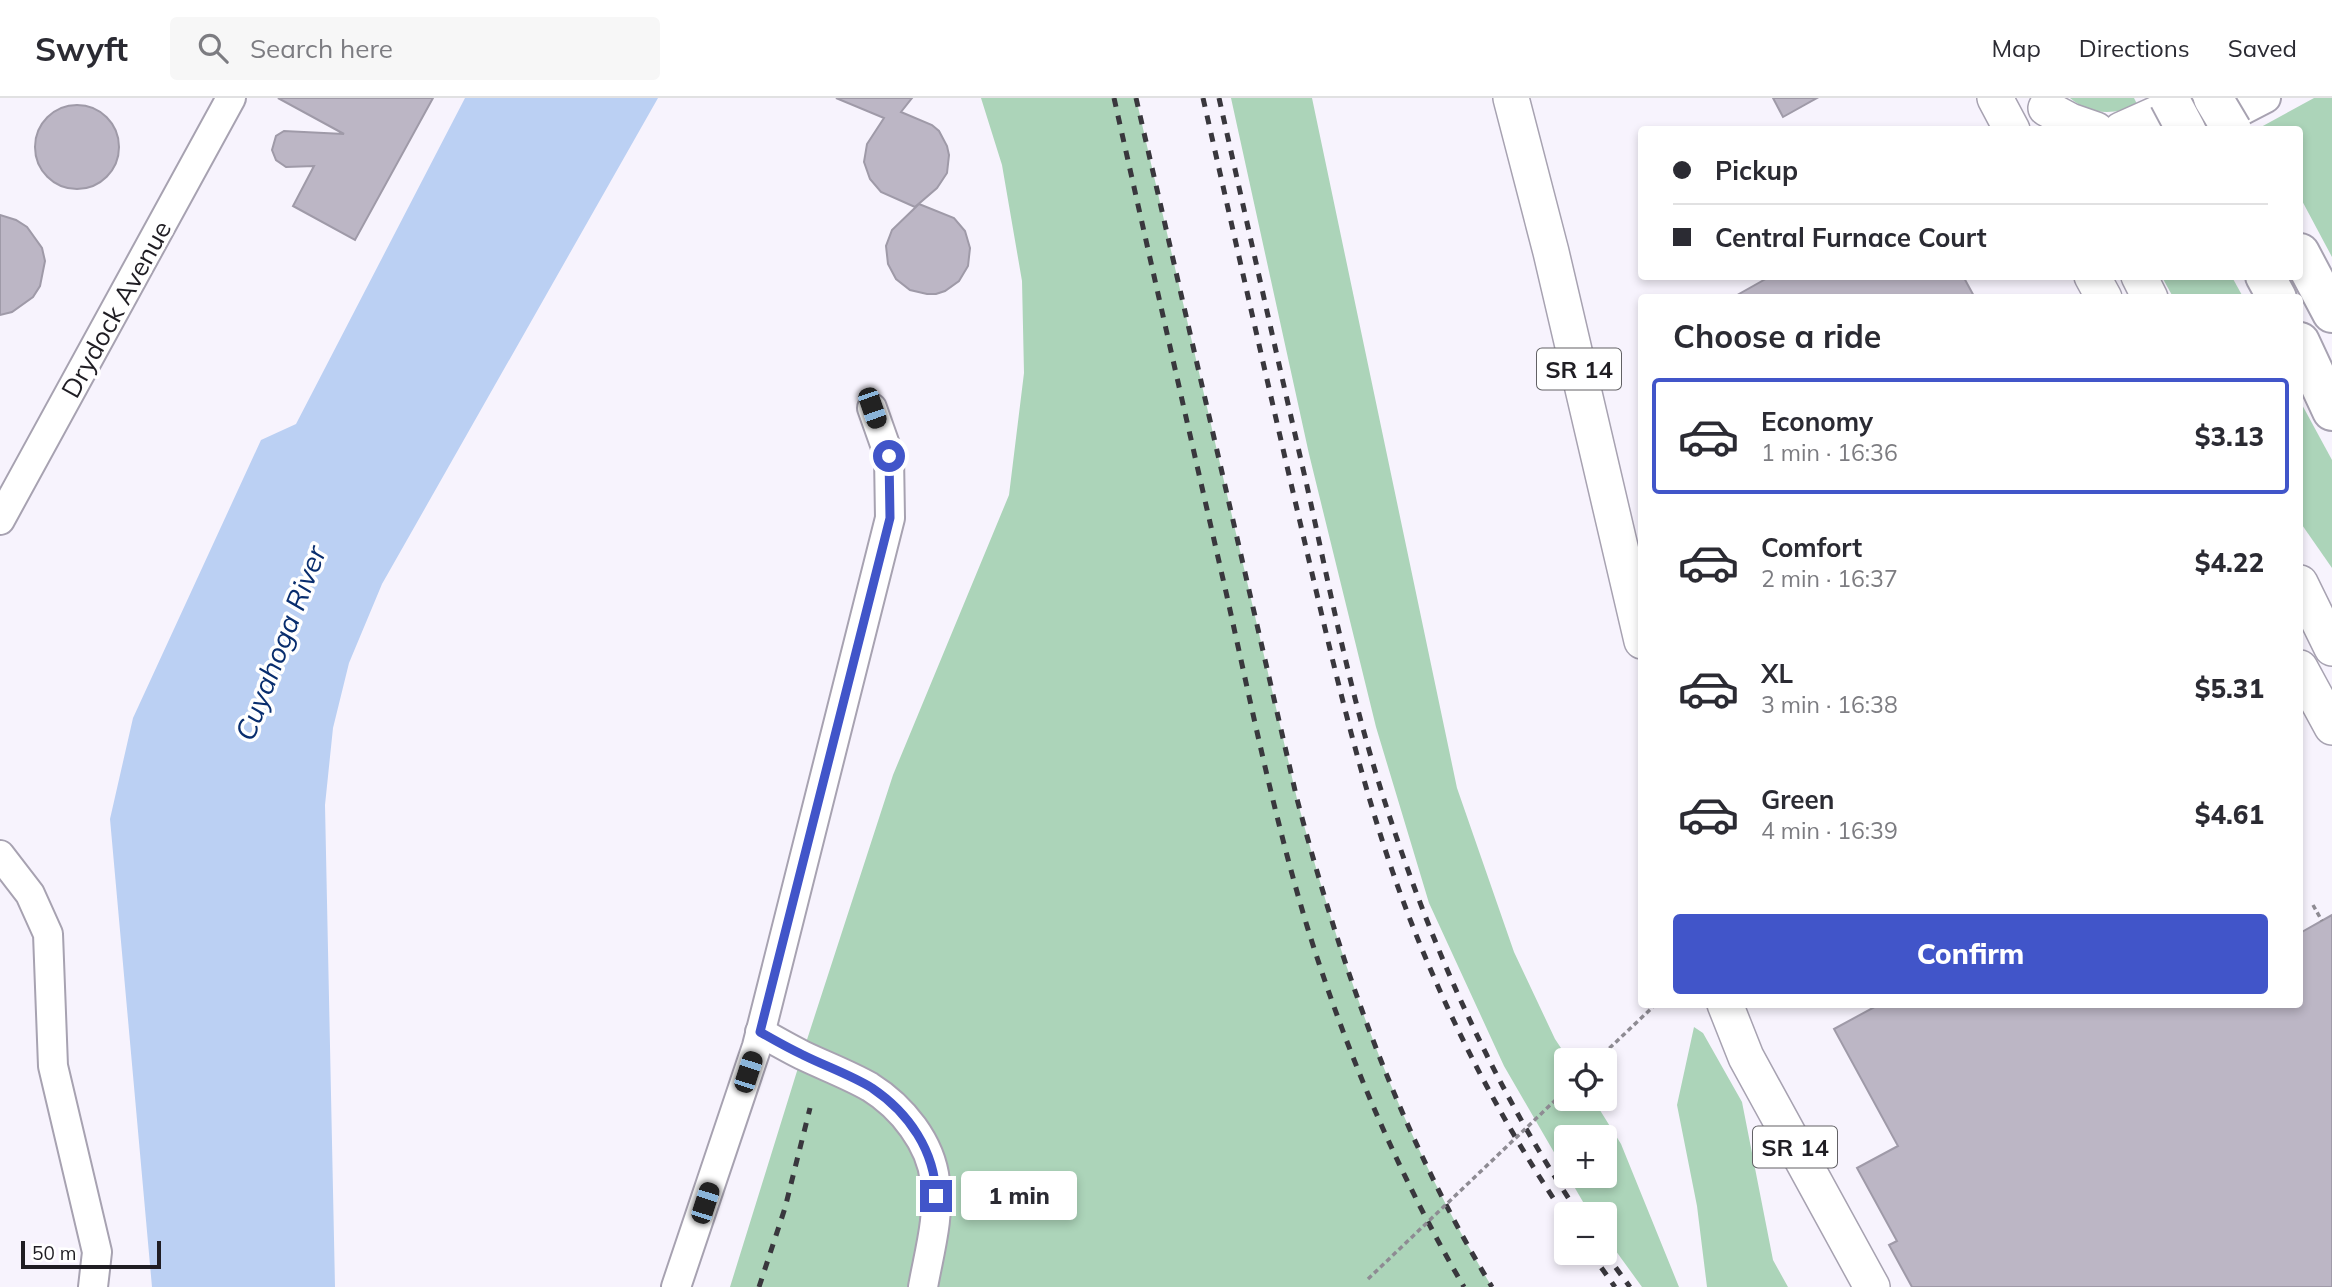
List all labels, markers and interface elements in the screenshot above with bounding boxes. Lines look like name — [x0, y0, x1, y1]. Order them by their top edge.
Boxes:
search box — [170, 17, 660, 80]
text: Swyft — [35, 28, 128, 69]
icon: search — [194, 29, 232, 67]
text: Search here — [250, 32, 393, 65]
text: Map — [1991, 33, 2041, 63]
text: Directions — [2079, 33, 2190, 63]
text: Saved — [2228, 33, 2297, 63]
text: Pickup — [1715, 154, 1798, 187]
street label: Drydock Avenue — [54, 215, 178, 403]
text: Central Furnace Court — [1715, 221, 1987, 254]
text: Choose a ride — [1673, 316, 1881, 356]
road number: SR 14 — [1537, 348, 1621, 390]
car — [856, 385, 889, 431]
icon: car — [1677, 405, 1740, 468]
text: Economy — [1761, 405, 1873, 438]
text: $3.13 — [2195, 420, 2264, 453]
text: 1 min · 16:36 — [1761, 438, 1898, 467]
route start — [873, 440, 905, 472]
icon: car — [1677, 531, 1740, 594]
text: Comfort — [1761, 531, 1862, 564]
water label: Cuyahoga River — [227, 539, 334, 745]
text: $4.22 — [2195, 546, 2264, 579]
text: 2 min · 16:37 — [1761, 564, 1898, 593]
icon: car — [1677, 657, 1740, 720]
text: XL — [1761, 657, 1793, 690]
text: $5.31 — [2195, 672, 2264, 705]
text: 3 min · 16:38 — [1761, 690, 1898, 719]
icon: car — [1677, 783, 1740, 846]
text: Green — [1761, 783, 1834, 816]
text: $4.61 — [2195, 798, 2264, 831]
text: 4 min · 16:39 — [1761, 816, 1898, 845]
button: Confirm — [1673, 914, 2268, 994]
map controls — [1554, 1048, 1617, 1265]
button: locate — [1554, 1048, 1617, 1111]
car — [732, 1049, 765, 1095]
button: + — [1554, 1125, 1617, 1188]
road number: SR 14 — [1753, 1126, 1837, 1168]
callout: 1 min — [960, 1172, 1076, 1220]
car — [689, 1180, 722, 1226]
route end — [920, 1180, 952, 1212]
text: 1 min — [988, 1181, 1050, 1210]
button: − — [1554, 1202, 1617, 1265]
scale bar — [21, 1238, 161, 1270]
text: 50 m — [32, 1241, 76, 1265]

